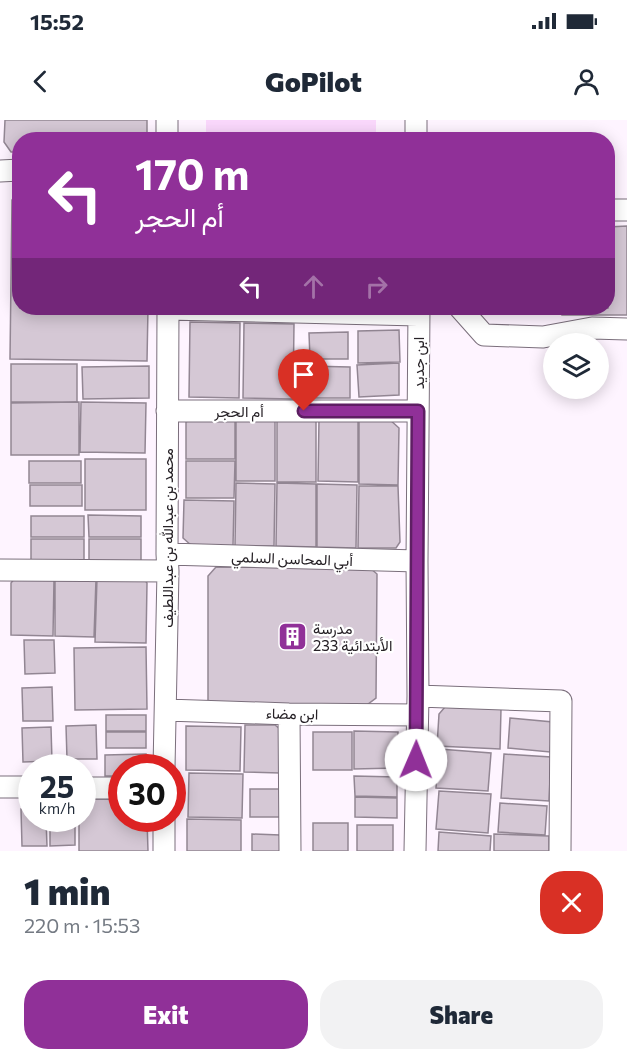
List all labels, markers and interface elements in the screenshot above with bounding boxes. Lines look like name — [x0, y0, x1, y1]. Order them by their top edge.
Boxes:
text: 15:52 — [30, 8, 84, 35]
icon: back — [24, 65, 57, 98]
text: GoPilot — [265, 65, 362, 98]
icon: person — [570, 65, 603, 98]
text: 170 m — [135, 147, 249, 199]
icon: left — [36, 156, 114, 234]
text: أم الحجر — [135, 200, 224, 233]
icon: left — [234, 270, 267, 303]
icon: ahead — [297, 270, 330, 303]
icon: right — [360, 270, 393, 303]
map controls — [543, 333, 609, 399]
button: layers — [543, 333, 609, 399]
street label: ابن جديد — [409, 337, 429, 389]
pin — [278, 349, 329, 411]
icon: arrive — [287, 358, 320, 391]
street label: أم الحجر — [213, 402, 264, 422]
street label: محمد بن عبدالله بن عبداللطيف — [158, 448, 178, 628]
street label: أبي المحاسن السلمي — [231, 547, 354, 574]
place label: مدرسة الأبتدائية 233 — [313, 619, 392, 655]
building icon: مدرسة الأبتدائية 233 — [276, 621, 308, 653]
street label: ابن مضاء — [266, 704, 318, 724]
position arrow — [384, 728, 448, 792]
speed limit sign: 30 — [108, 754, 186, 832]
text: 25 — [40, 767, 74, 804]
text: km/h — [39, 799, 75, 817]
text: 1 min — [24, 868, 110, 912]
button: close — [540, 871, 603, 934]
text: 220 m · 15:53 — [24, 913, 141, 937]
button: Exit — [24, 980, 308, 1049]
button: Share — [320, 980, 603, 1049]

